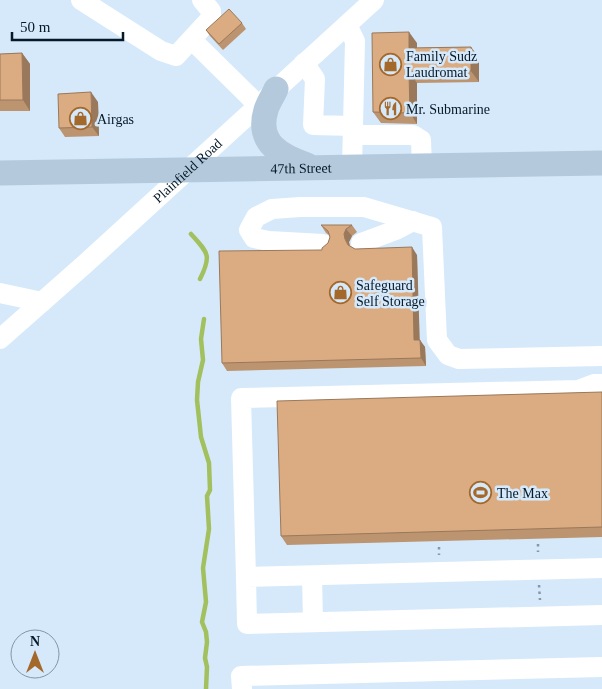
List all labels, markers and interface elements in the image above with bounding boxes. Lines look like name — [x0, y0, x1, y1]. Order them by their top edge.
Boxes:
scale bar — [12, 10, 124, 42]
text: 50 m — [20, 19, 51, 35]
place label: Family Sudz Laudromat — [406, 49, 477, 80]
shop icon: Family Sudz Laudromat — [378, 52, 402, 76]
restaurant icon: Mr. Submarine — [378, 97, 402, 121]
place label: Mr. Submarine — [406, 102, 490, 117]
shop icon: Airgas — [69, 107, 93, 131]
place label: Airgas — [97, 112, 134, 127]
street label: Plainfield Road — [150, 136, 225, 206]
street label: 47th Street — [270, 160, 332, 177]
place label: Safeguard Self Storage — [356, 278, 425, 309]
shop icon: Safeguard Self Storage — [328, 281, 352, 305]
sports icon: The Max — [469, 481, 493, 505]
place label: The Max — [497, 486, 548, 501]
north arrow — [10, 629, 60, 679]
text: N — [30, 634, 40, 649]

